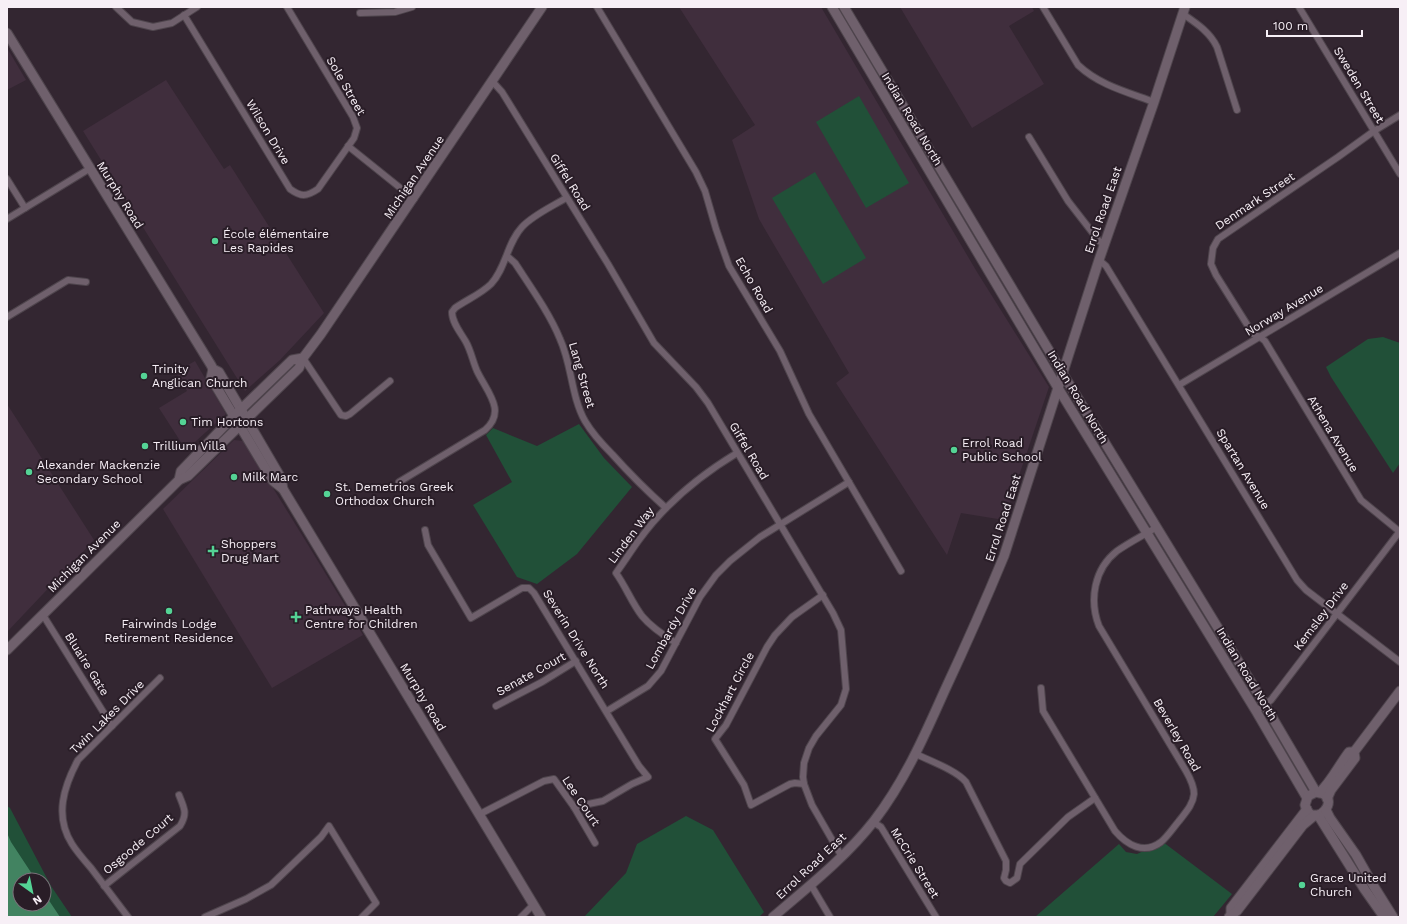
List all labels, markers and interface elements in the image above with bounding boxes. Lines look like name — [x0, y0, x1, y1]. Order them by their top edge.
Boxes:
scale bar — [1267, 12, 1362, 38]
text: 100 m — [1273, 19, 1308, 33]
street label: Sweden Street — [1331, 44, 1387, 126]
street label: Sole Street — [324, 54, 368, 118]
street label: Indian Road North — [879, 70, 945, 168]
street label: Wilson Drive — [243, 97, 293, 167]
street label: Michigan Avenue — [381, 133, 447, 221]
street label: Giffel Road — [547, 151, 593, 213]
street label: Murphy Road — [94, 159, 146, 231]
street label: Errol Road East — [1082, 165, 1124, 255]
street label: Denmark Street — [1213, 169, 1297, 233]
place label: École élémentaire Les Rapides — [223, 227, 329, 255]
marker: École élémentaire Les Rapides — [210, 236, 220, 246]
street label: Echo Road — [732, 255, 776, 315]
street label: Norway Avenue — [1242, 281, 1326, 339]
street label: Lang Street — [566, 340, 598, 410]
street label: Indian Road North — [1045, 348, 1111, 446]
place label: Trinity Anglican Church — [152, 362, 248, 390]
marker: Trinity Anglican Church — [139, 371, 149, 381]
street label: Athena Avenue — [1305, 393, 1361, 475]
place label: Tim Hortons — [191, 415, 263, 429]
marker: Tim Hortons — [178, 417, 188, 427]
street label: Giffel Road — [726, 420, 772, 482]
street label: Spartan Avenue — [1213, 426, 1273, 512]
place label: Errol Road Public School — [962, 436, 1042, 464]
place label: Trillium Villa — [153, 439, 226, 453]
marker: Trillium Villa — [140, 441, 150, 451]
marker: Errol Road Public School — [949, 445, 959, 455]
place label: Alexander Mackenzie Secondary School — [37, 458, 160, 486]
marker: Alexander Mackenzie Secondary School — [24, 467, 34, 477]
place label: Milk Marc — [242, 470, 298, 484]
marker: Milk Marc — [229, 472, 239, 482]
street label: Errol Road East — [982, 473, 1024, 563]
place label: St. Demetrios Greek Orthodox Church — [335, 480, 454, 508]
marker: St. Demetrios Greek Orthodox Church — [322, 489, 332, 499]
street label: Linden Way — [605, 503, 657, 566]
street label: Michigan Avenue — [45, 517, 123, 595]
place label: Shoppers Drug Mart — [221, 537, 279, 565]
marker: Shoppers Drug Mart — [208, 546, 218, 556]
street label: Kemsley Drive — [1291, 579, 1351, 653]
street label: Lombardy Drive — [643, 584, 699, 672]
street label: Severin Drive North — [540, 587, 612, 691]
place label: Pathways Health Centre for Children — [305, 603, 418, 631]
marker: Fairwinds Lodge Retirement Residence — [164, 606, 174, 616]
marker: Pathways Health Centre for Children — [290, 611, 302, 623]
place label: Fairwinds Lodge Retirement Residence — [105, 617, 234, 645]
street label: Indian Road North — [1214, 625, 1280, 723]
street label: Bluaire Gate — [62, 630, 112, 698]
street label: Senate Court — [494, 649, 568, 699]
street label: Lockhart Circle — [703, 649, 757, 735]
street label: Murphy Road — [397, 661, 449, 733]
street label: Twin Lakes Drive — [67, 677, 147, 757]
street label: Beverley Road — [1150, 696, 1204, 774]
street label: Lee Court — [559, 773, 603, 829]
street label: Osgoode Court — [100, 811, 176, 877]
street label: McCrie Street — [888, 825, 942, 901]
street label: Errol Road East — [773, 830, 849, 902]
place label: Grace United Church — [1310, 871, 1386, 899]
north arrow — [12, 872, 52, 912]
marker: Grace United Church — [1297, 880, 1307, 890]
text: N — [30, 892, 44, 908]

